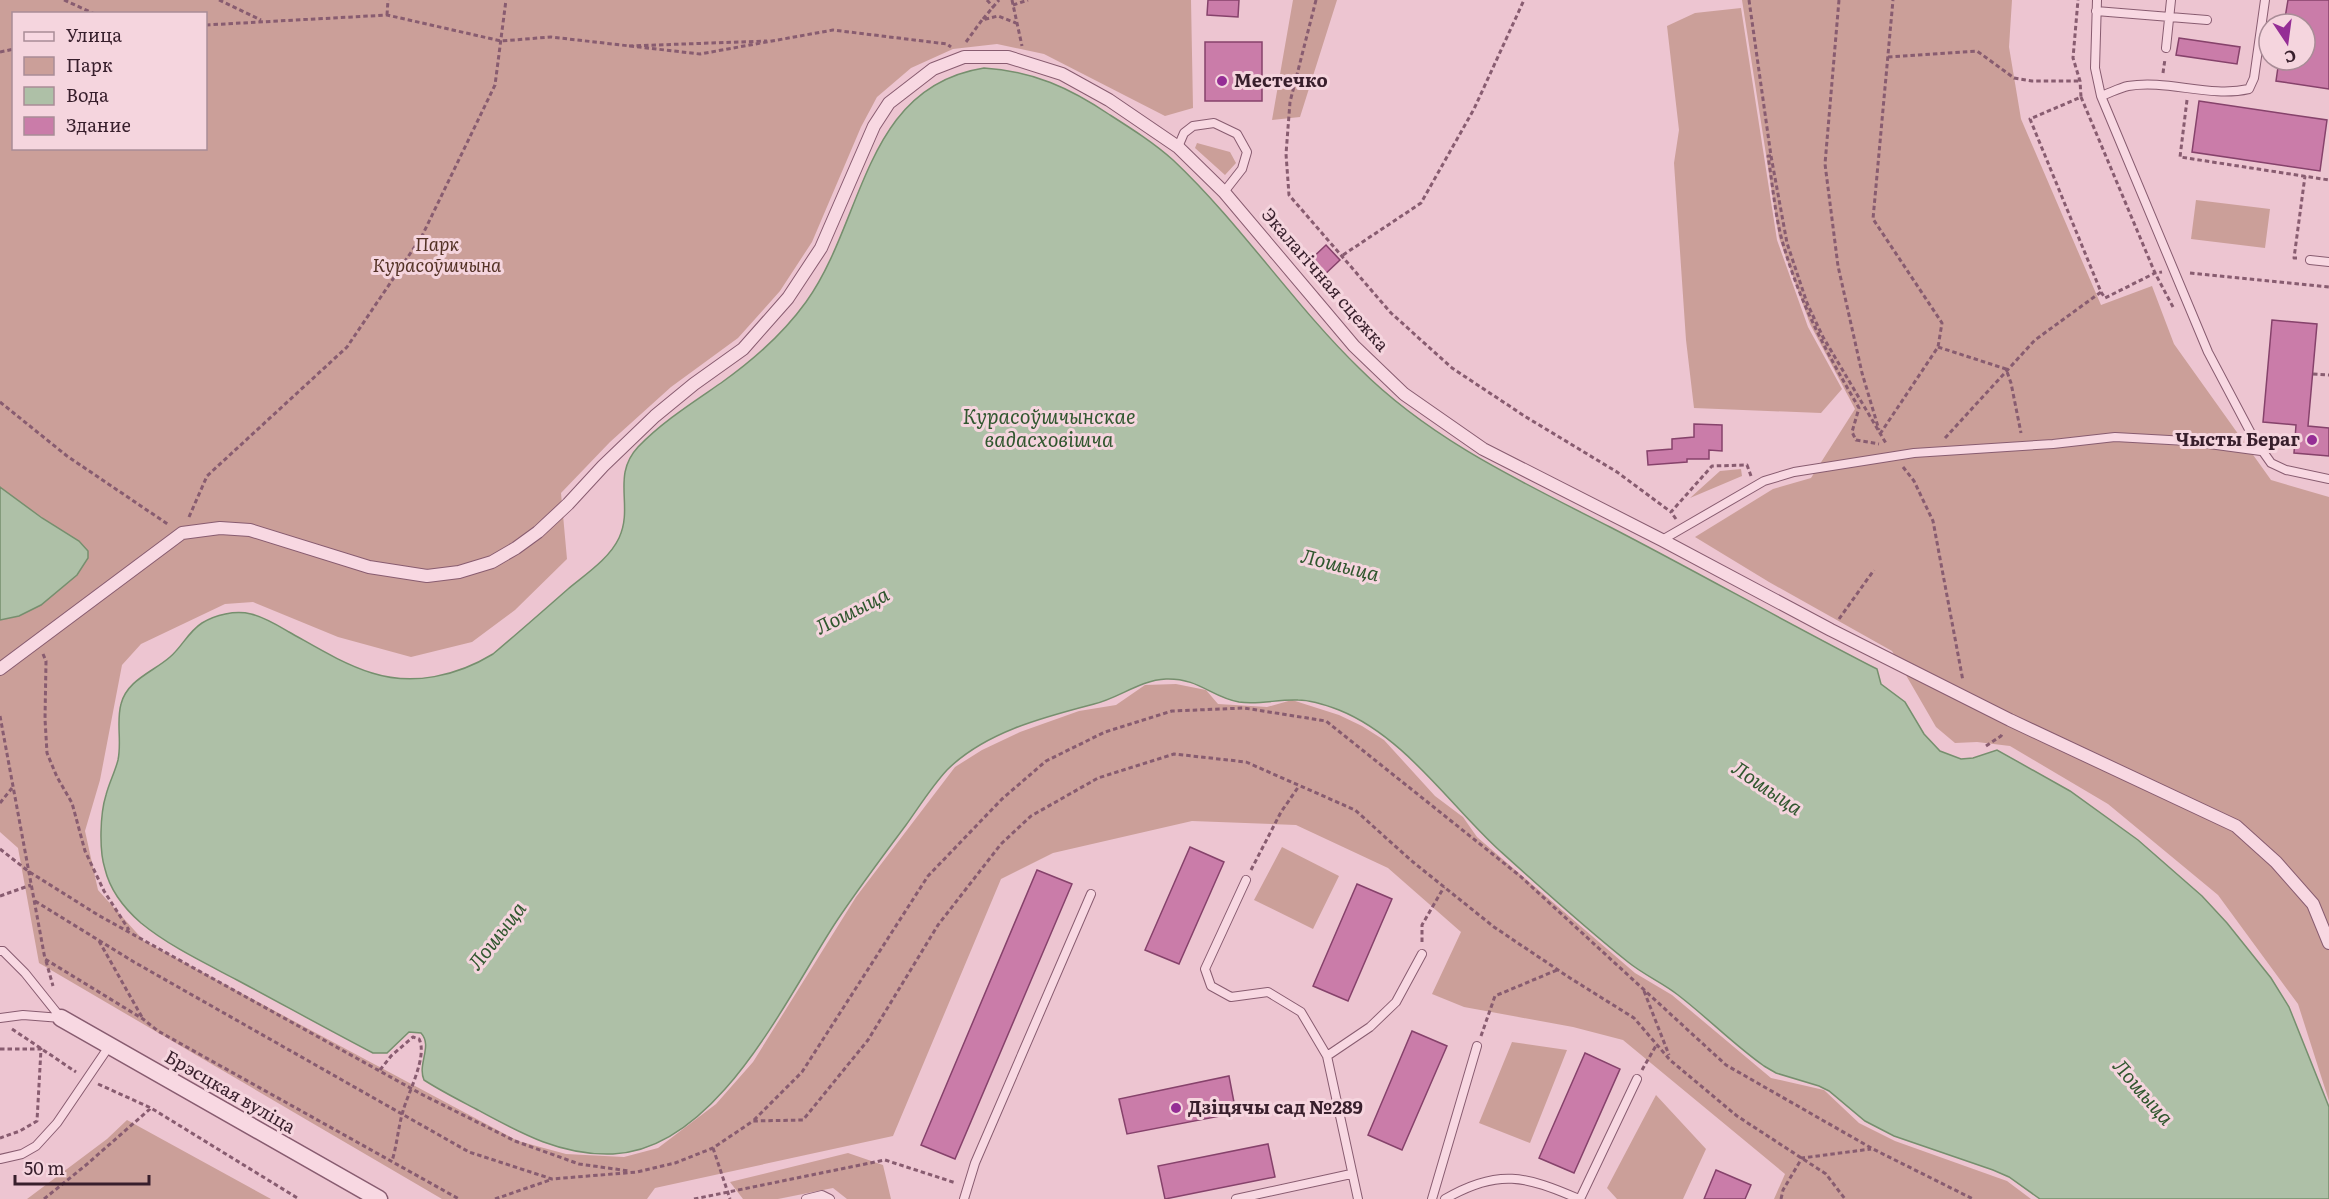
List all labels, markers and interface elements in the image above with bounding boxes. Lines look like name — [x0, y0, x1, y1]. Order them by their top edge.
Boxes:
legend — [12, 12, 207, 150]
north arrow — [2257, 12, 2317, 72]
text: Улица — [66, 21, 122, 48]
text: С — [2282, 45, 2299, 71]
text: Парк — [66, 51, 113, 78]
place label: Местечко — [1234, 66, 1328, 93]
marker: Местечко — [1215, 74, 1229, 88]
text: Вода — [66, 81, 109, 108]
text: Здание — [66, 111, 131, 138]
street label: Экалагічная сцежка — [1256, 201, 1396, 357]
park label: Парк Курасоўшчына — [373, 230, 502, 278]
water label: Курасоўшчынскае вадасховішча — [962, 400, 1136, 453]
place label: Чысты Бераг — [2175, 425, 2301, 452]
marker: Чысты Бераг — [2305, 433, 2319, 447]
water label: Лошыца — [1298, 539, 1383, 587]
water label: Лошыца — [809, 577, 894, 641]
water label: Лошыца — [1727, 752, 1810, 821]
water label: Лошыца — [459, 894, 532, 975]
street label: Брэсцкая вуліца — [160, 1042, 302, 1139]
water label: Лошыца — [2107, 1051, 2182, 1131]
place label: Дзіцячы сад №289 — [1188, 1093, 1363, 1120]
marker: Дзіцячы сад №289 — [1169, 1101, 1183, 1115]
scale bar — [15, 1148, 148, 1186]
text: 50 m — [24, 1154, 65, 1181]

